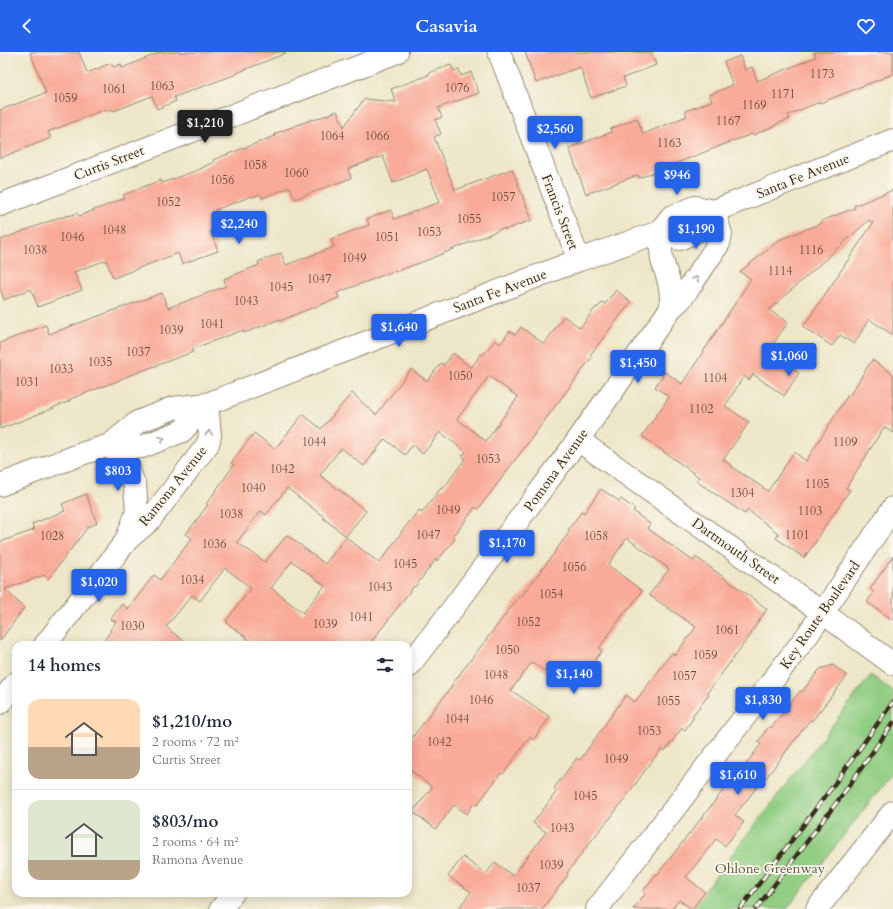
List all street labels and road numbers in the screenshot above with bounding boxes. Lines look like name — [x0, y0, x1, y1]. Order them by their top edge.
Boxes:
street label: Curtis Street — [71, 141, 147, 185]
street label: Santa Fe Avenue — [754, 149, 852, 203]
street label: Francis Street — [537, 171, 583, 253]
street label: Santa Fe Avenue — [450, 264, 550, 318]
street label: Pomona Avenue — [519, 425, 593, 515]
street label: Ramona Avenue — [135, 442, 211, 530]
street label: Dartmouth Street — [688, 514, 784, 589]
street label: Key Route Boulevard — [776, 557, 865, 673]

